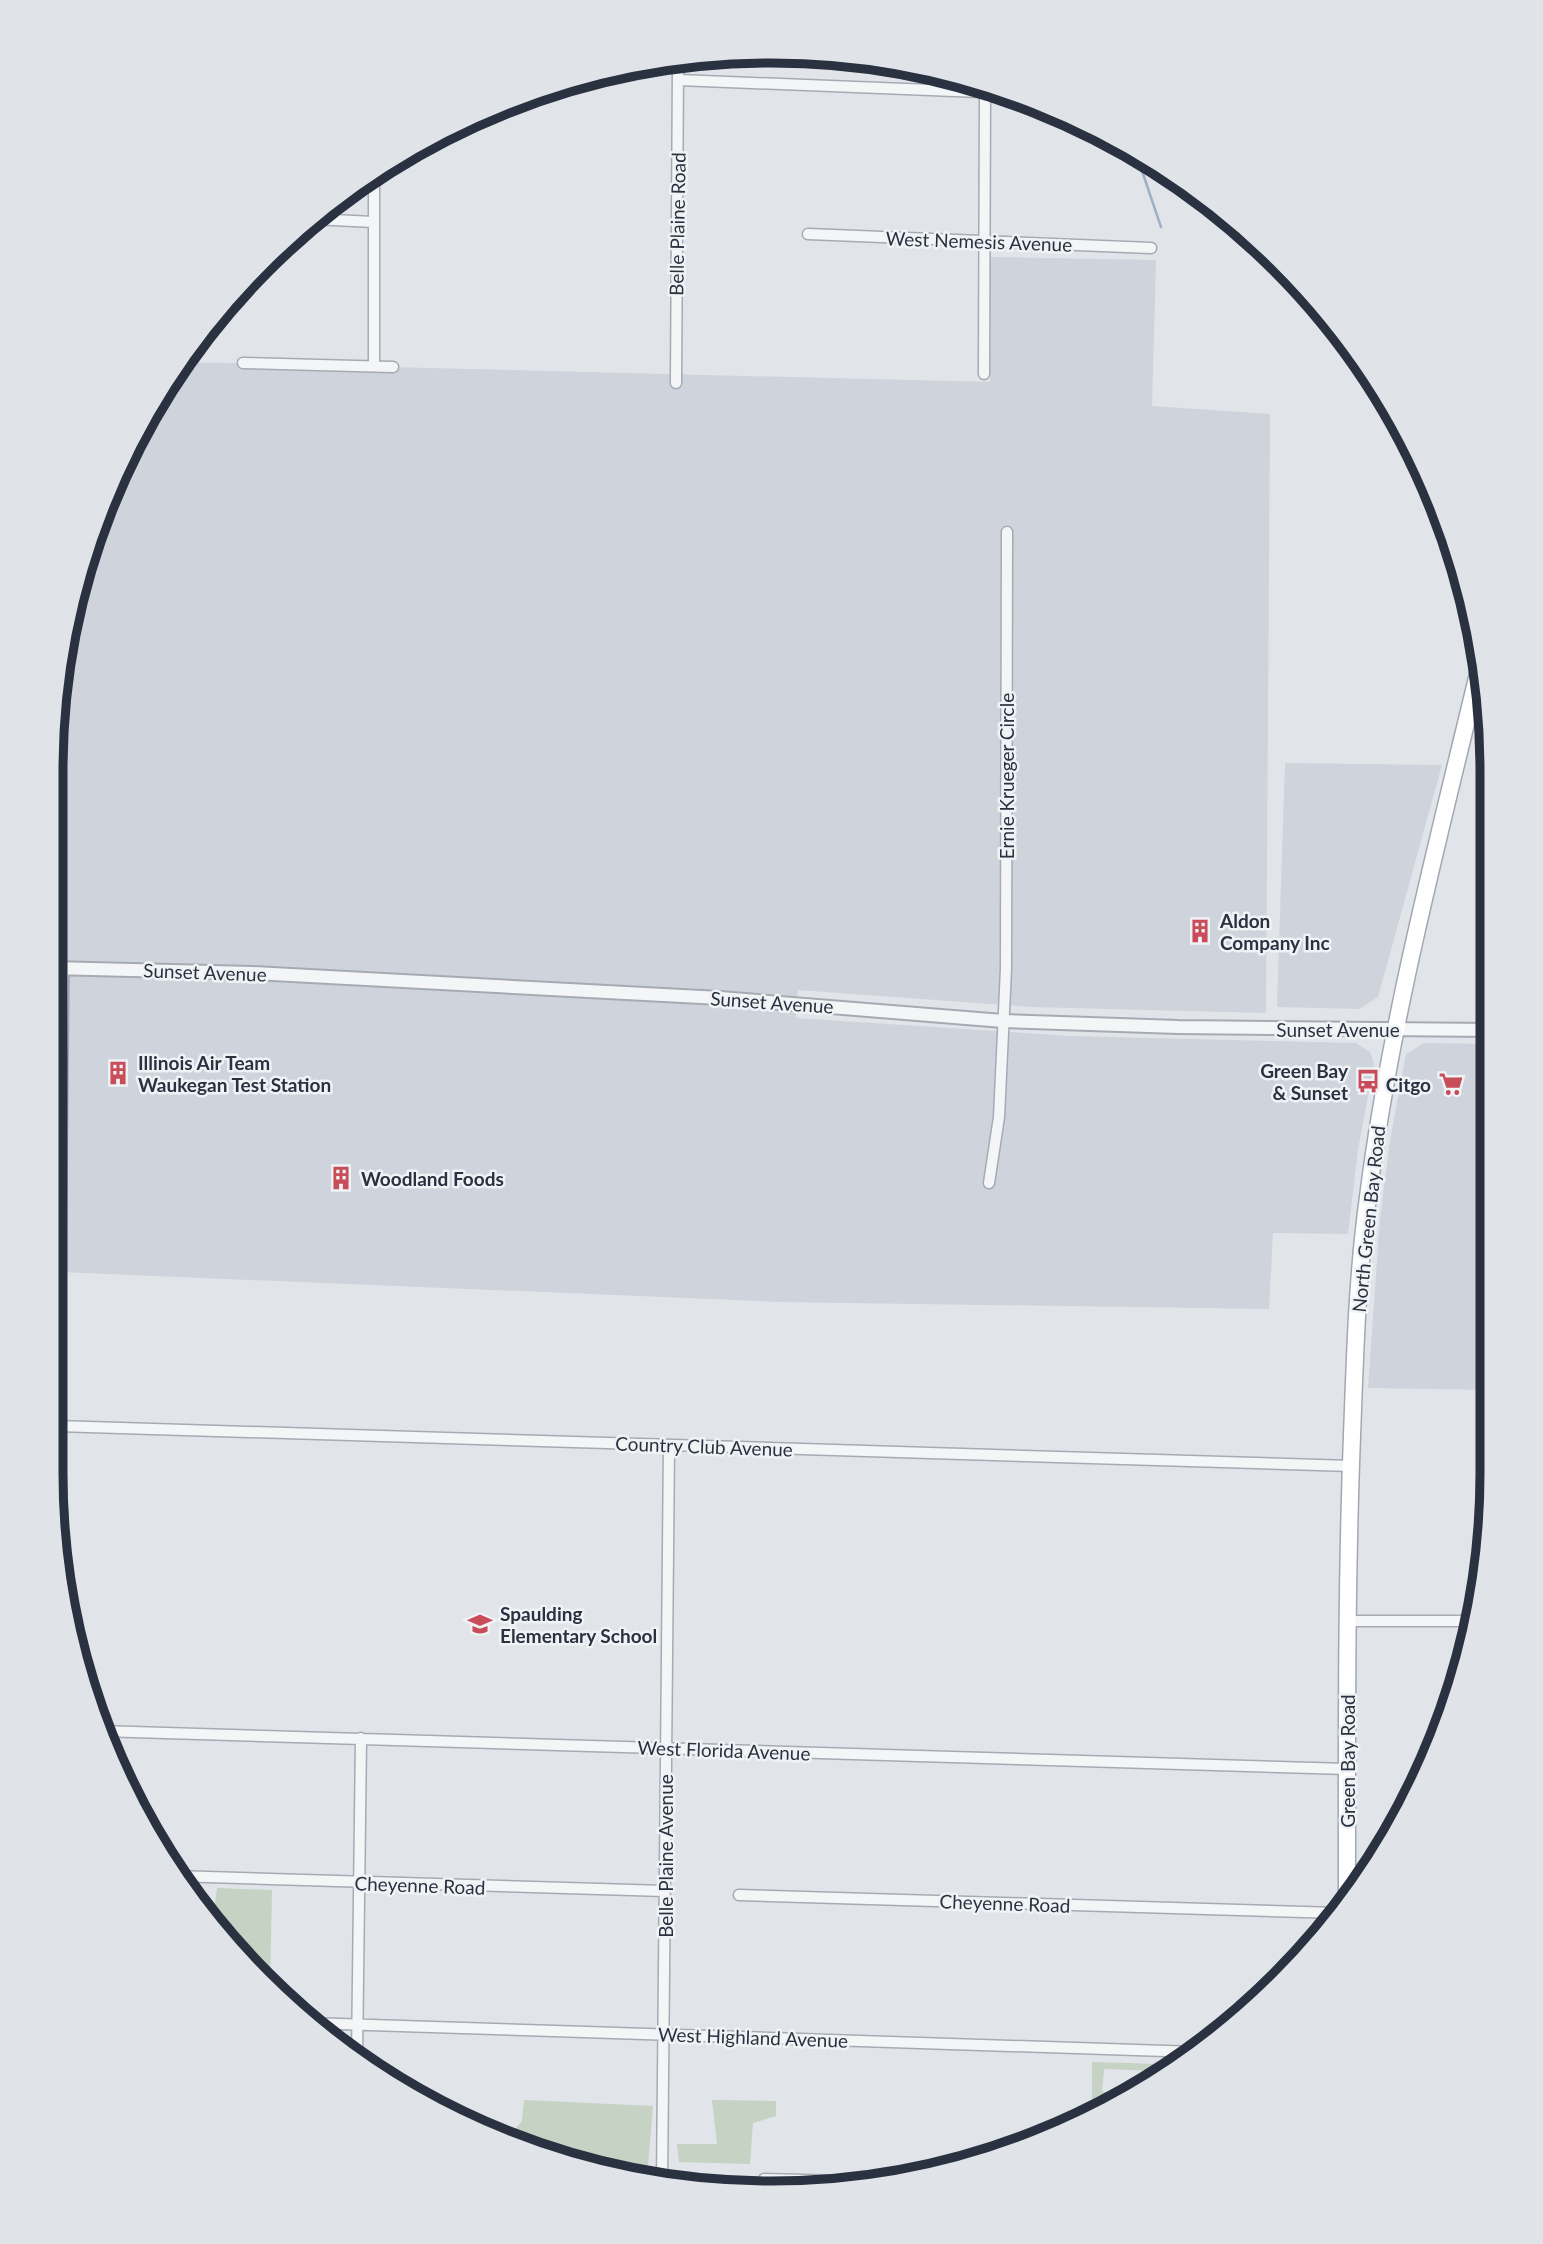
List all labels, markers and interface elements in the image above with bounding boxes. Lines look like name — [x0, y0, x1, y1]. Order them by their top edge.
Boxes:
street label: Belle Plaine Road — [664, 152, 690, 296]
street label: West Nemesis Avenue — [885, 226, 1073, 256]
street label: Ernie Krueger Circle — [995, 693, 1018, 859]
place label: Aldon Company Inc — [1219, 909, 1330, 954]
building icon: Aldon Company Inc — [1186, 917, 1214, 945]
street label: Sunset Avenue — [143, 958, 267, 986]
street label: Sunset Avenue — [710, 986, 834, 1018]
street label: Sunset Avenue — [1276, 1018, 1400, 1041]
place label: Illinois Air Team Waukegan Test Station — [138, 1051, 331, 1096]
building icon: Illinois Air Team Waukegan Test Station — [104, 1059, 132, 1087]
place label: Green Bay & Sunset — [1260, 1059, 1349, 1104]
bus stop icon: Green Bay & Sunset — [1354, 1067, 1382, 1095]
supermarket icon: Citgo — [1437, 1070, 1465, 1098]
place label: Citgo — [1386, 1073, 1431, 1096]
street label: North Green Bay Road — [1347, 1124, 1389, 1314]
building icon: Woodland Foods — [327, 1164, 355, 1192]
place label: Woodland Foods — [361, 1167, 504, 1190]
street label: Country Club Avenue — [615, 1431, 793, 1461]
place label: Spaulding Elementary School — [500, 1602, 657, 1647]
school or university icon: Spaulding Elementary School — [466, 1610, 494, 1638]
street label: Green Bay Road — [1336, 1694, 1359, 1828]
street label: West Florida Avenue — [637, 1735, 811, 1765]
street label: Belle Plaine Avenue — [654, 1774, 677, 1938]
street label: Cheyenne Road — [354, 1871, 486, 1899]
street label: Cheyenne Road — [939, 1889, 1071, 1917]
street label: West Highland Avenue — [658, 2022, 848, 2052]

